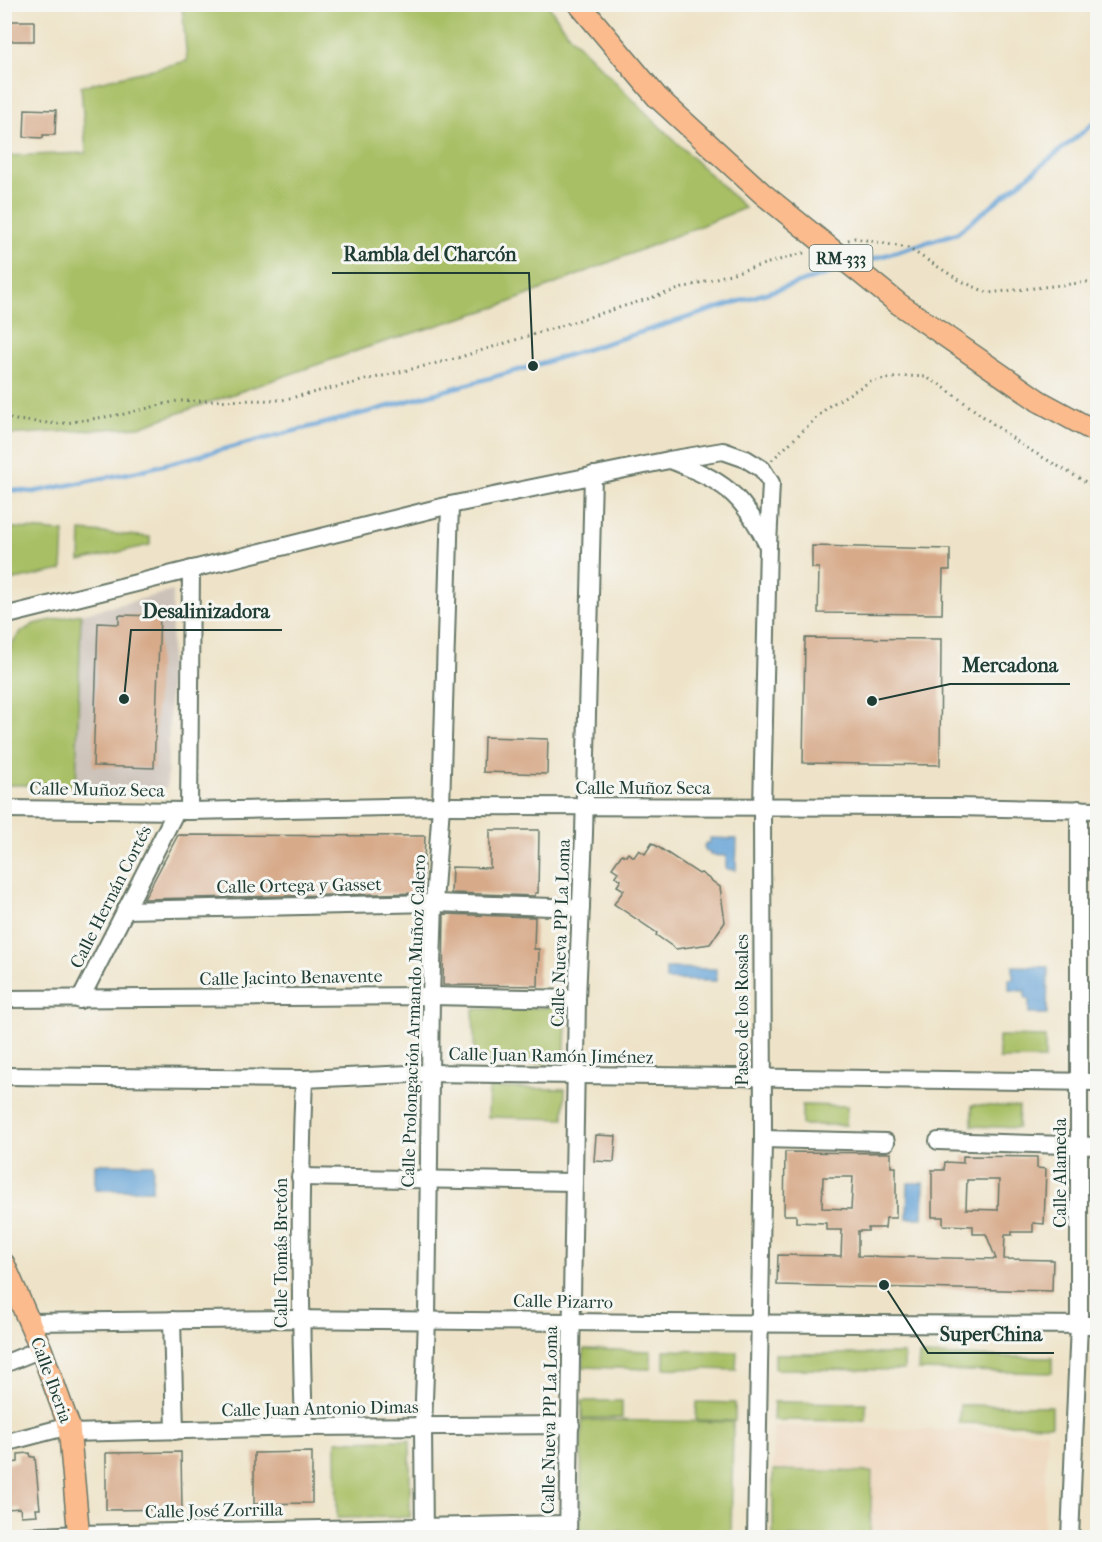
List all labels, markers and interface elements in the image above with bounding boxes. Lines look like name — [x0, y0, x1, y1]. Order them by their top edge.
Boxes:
callout: Rambla del Charcón — [332, 235, 529, 273]
text: Rambla del Charcón — [343, 243, 517, 266]
road number: RM-333 — [810, 245, 872, 271]
callout: Desalinizadora — [131, 592, 282, 630]
text: Desalinizadora — [142, 600, 270, 623]
callout: Mercadona — [950, 646, 1070, 684]
text: Mercadona — [961, 654, 1059, 677]
street label: Calle Muñoz Seca — [29, 778, 165, 802]
street label: Calle Muñoz Seca — [575, 778, 711, 799]
street label: Calle Hernán Cortés — [66, 822, 156, 972]
street label: Calle Nueva PP La Loma — [547, 838, 575, 1027]
street label: Calle Prolongación Armando Muñoz Calero — [398, 854, 430, 1188]
street label: Calle Ortega y Gasset — [216, 874, 382, 898]
street label: Paseo de los Rosales — [732, 934, 753, 1086]
street label: Calle Jacinto Benavente — [199, 966, 383, 990]
street label: Calle Juan Ramón Jiménez — [448, 1044, 654, 1068]
street label: Calle Alameda — [1050, 1117, 1071, 1228]
street label: Calle Tomás Bretón — [271, 1177, 292, 1328]
street label: Calle Pizarro — [513, 1291, 613, 1313]
callout: SuperChina — [928, 1315, 1054, 1353]
text: SuperChina — [940, 1323, 1043, 1346]
street label: Calle Nueva PP La Loma — [538, 1325, 562, 1514]
street label: Calle Iberia — [26, 1334, 76, 1426]
street label: Calle Juan Antonio Dimas — [221, 1397, 419, 1421]
street label: Calle José Zorrilla — [145, 1499, 284, 1523]

